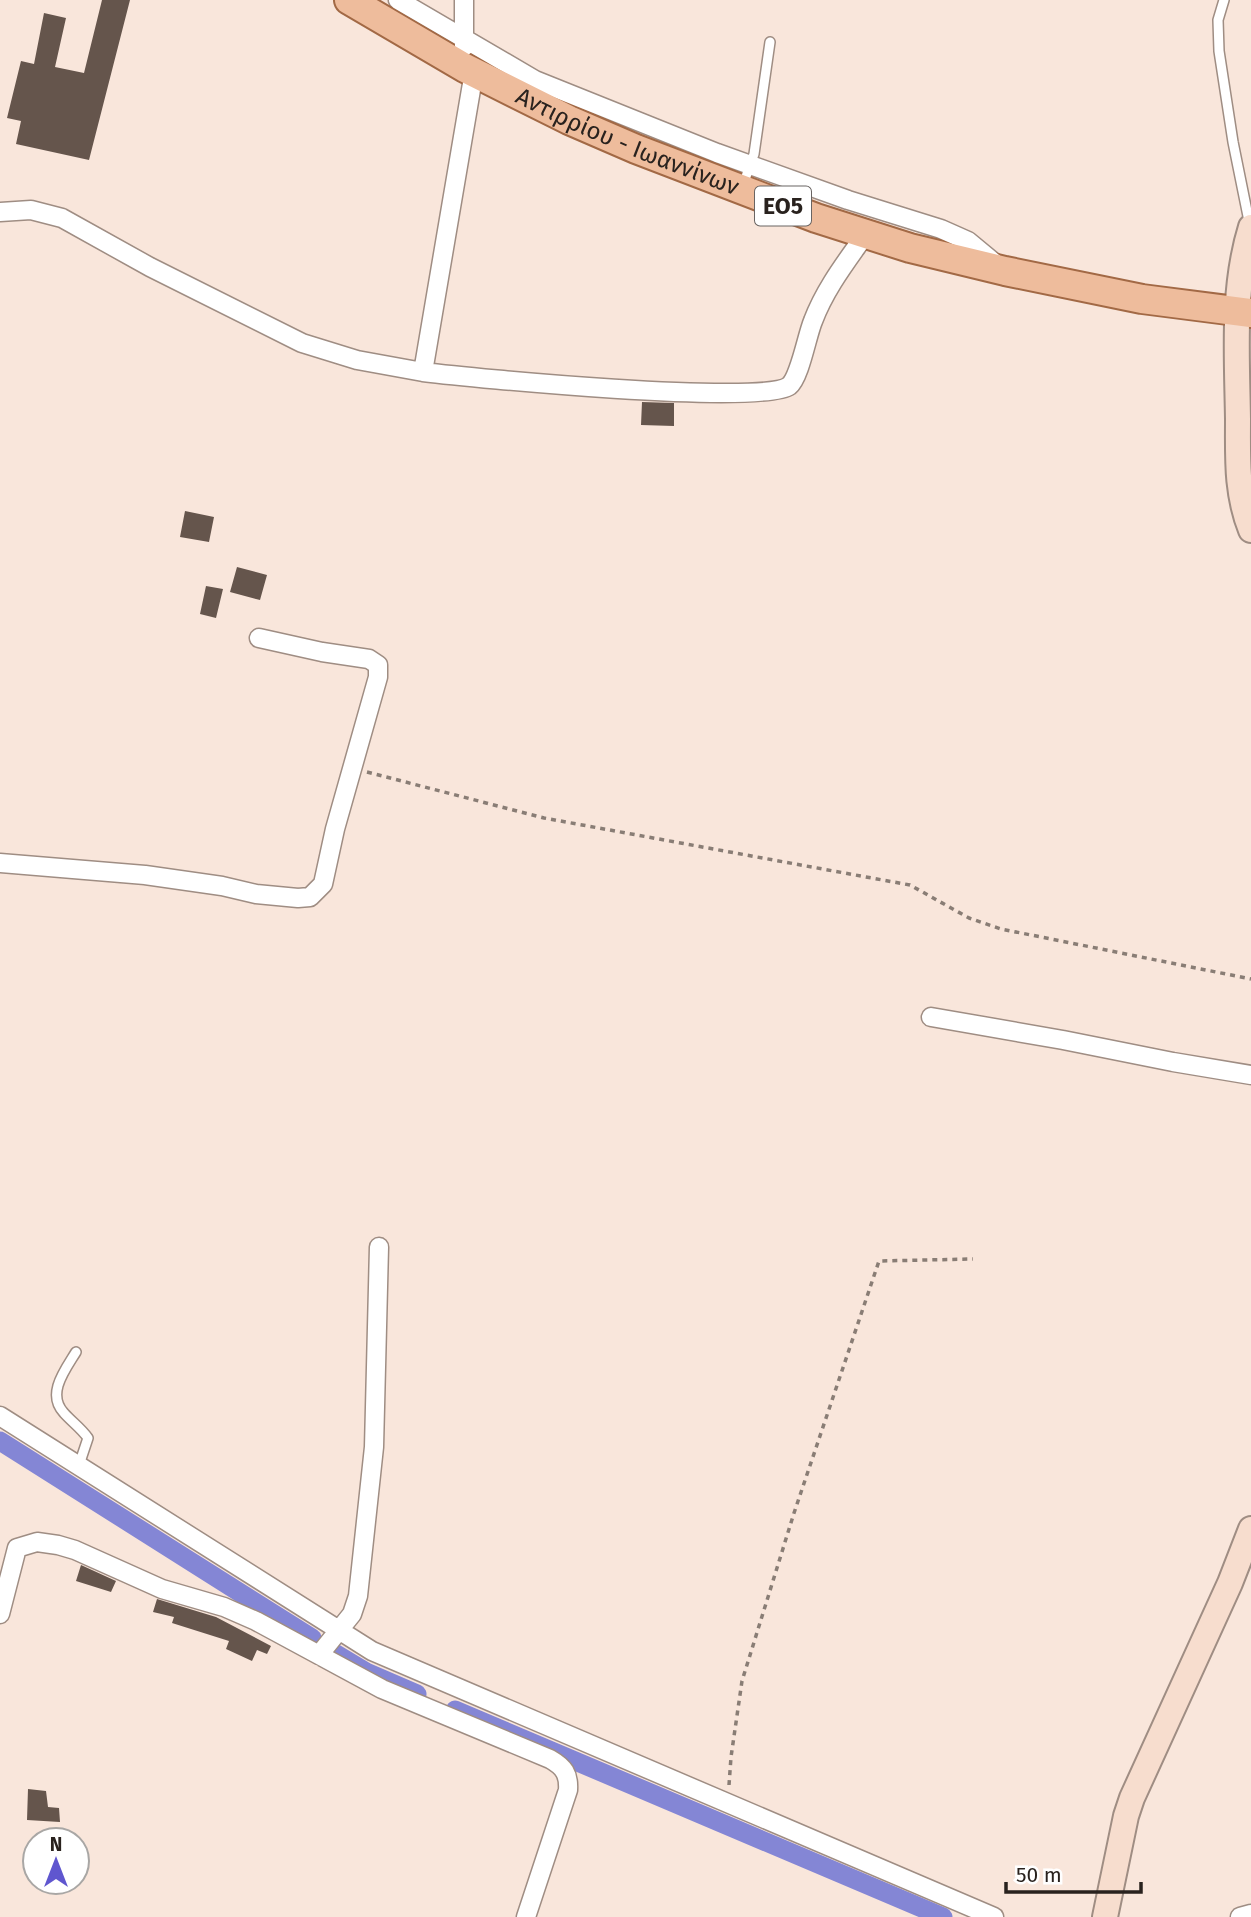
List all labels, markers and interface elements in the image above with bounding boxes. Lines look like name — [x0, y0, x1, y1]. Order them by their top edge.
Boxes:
street label: Αντιρρίου - Ιωαννίνων — [511, 82, 743, 201]
road number: ΕΟ5 — [755, 186, 811, 226]
north arrow — [21, 1826, 91, 1896]
text: N — [50, 1833, 62, 1856]
scale bar — [1006, 1850, 1141, 1894]
text: 50 m — [1016, 1862, 1062, 1888]

